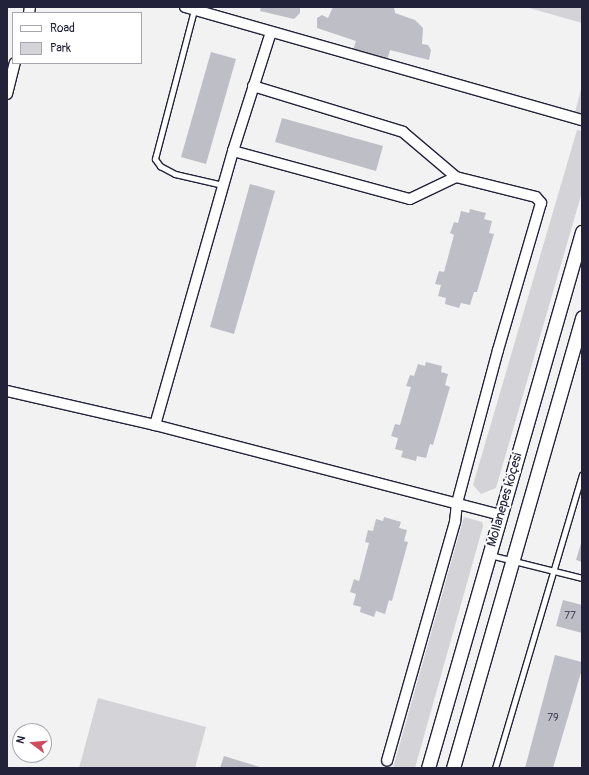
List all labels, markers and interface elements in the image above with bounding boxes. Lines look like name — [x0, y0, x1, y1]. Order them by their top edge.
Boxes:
legend — [12, 12, 142, 64]
text: Road — [50, 21, 75, 36]
text: Park — [50, 41, 71, 56]
street label: Mollanepes köçesi — [484, 451, 526, 549]
house number: 77 — [564, 609, 576, 623]
house number: 79 — [547, 711, 559, 725]
north arrow — [12, 723, 52, 763]
text: N — [14, 734, 28, 745]

